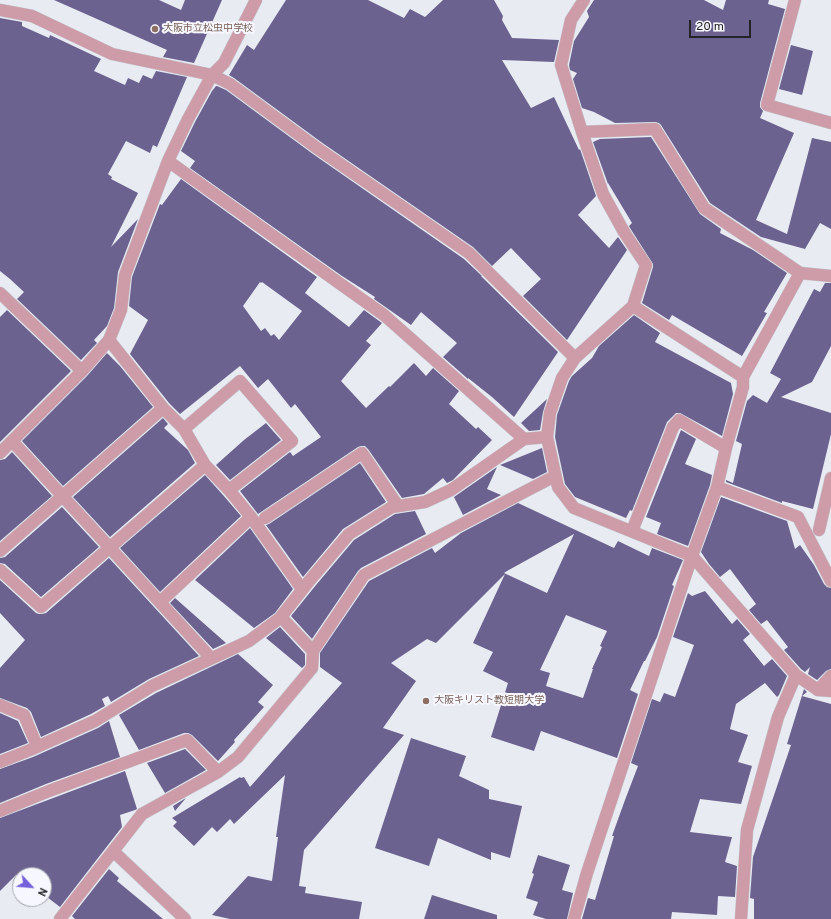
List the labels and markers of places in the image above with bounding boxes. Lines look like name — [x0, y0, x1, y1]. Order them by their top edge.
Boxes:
place label: 大阪市立松虫中学校 — [163, 23, 253, 35]
marker: 大阪市立松虫中学校 — [150, 24, 160, 34]
place label: 大阪キリスト教短期大学 — [434, 695, 544, 707]
marker: 大阪キリスト教短期大学 — [421, 696, 431, 706]

